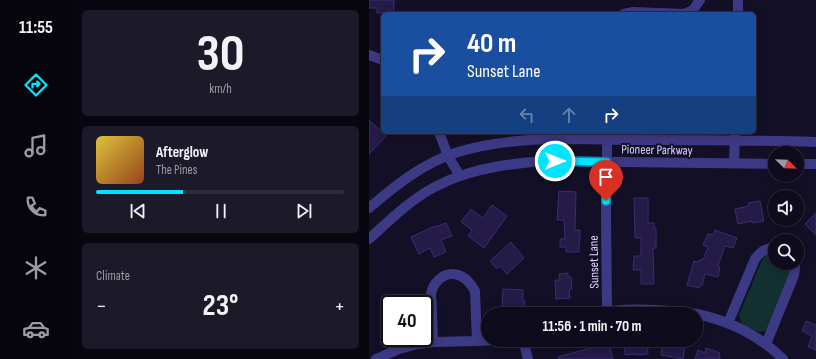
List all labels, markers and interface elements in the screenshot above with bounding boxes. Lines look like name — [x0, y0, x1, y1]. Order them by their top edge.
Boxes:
text: 11:55 — [19, 17, 53, 38]
text: 30 — [196, 23, 245, 86]
text: 40 m — [467, 27, 516, 60]
icon: right — [401, 28, 453, 80]
text: Sunset Lane — [467, 61, 540, 82]
icon: directions — [22, 71, 50, 99]
text: km/h — [209, 81, 232, 97]
icon: left — [516, 104, 538, 126]
icon: ahead — [558, 104, 580, 126]
icon: right — [600, 104, 622, 126]
icon: music — [22, 132, 50, 160]
position arrow — [534, 140, 576, 182]
street label: Pioneer Parkway — [621, 141, 693, 159]
text: Afterglow — [156, 143, 208, 162]
north arrow — [768, 146, 804, 182]
map controls — [768, 146, 804, 270]
pin — [589, 160, 623, 201]
text: The Pines — [156, 162, 197, 178]
icon: arrive — [595, 166, 617, 188]
button: sound — [768, 190, 804, 226]
icon: phone — [22, 193, 50, 221]
icon: previous — [127, 200, 149, 222]
icon: pause — [210, 200, 232, 222]
icon: next — [293, 200, 315, 222]
button: search — [768, 234, 804, 270]
street label: Sunset Lane — [586, 235, 602, 289]
icon: climate — [22, 254, 50, 282]
text: Climate — [96, 268, 130, 284]
text: 23° — [202, 288, 239, 324]
text: − — [96, 293, 107, 320]
text: + — [334, 293, 345, 320]
speed limit sign: 40 — [381, 295, 433, 347]
icon: car — [22, 315, 50, 343]
text: 11:56 · 1 min · 70 m — [542, 317, 642, 336]

